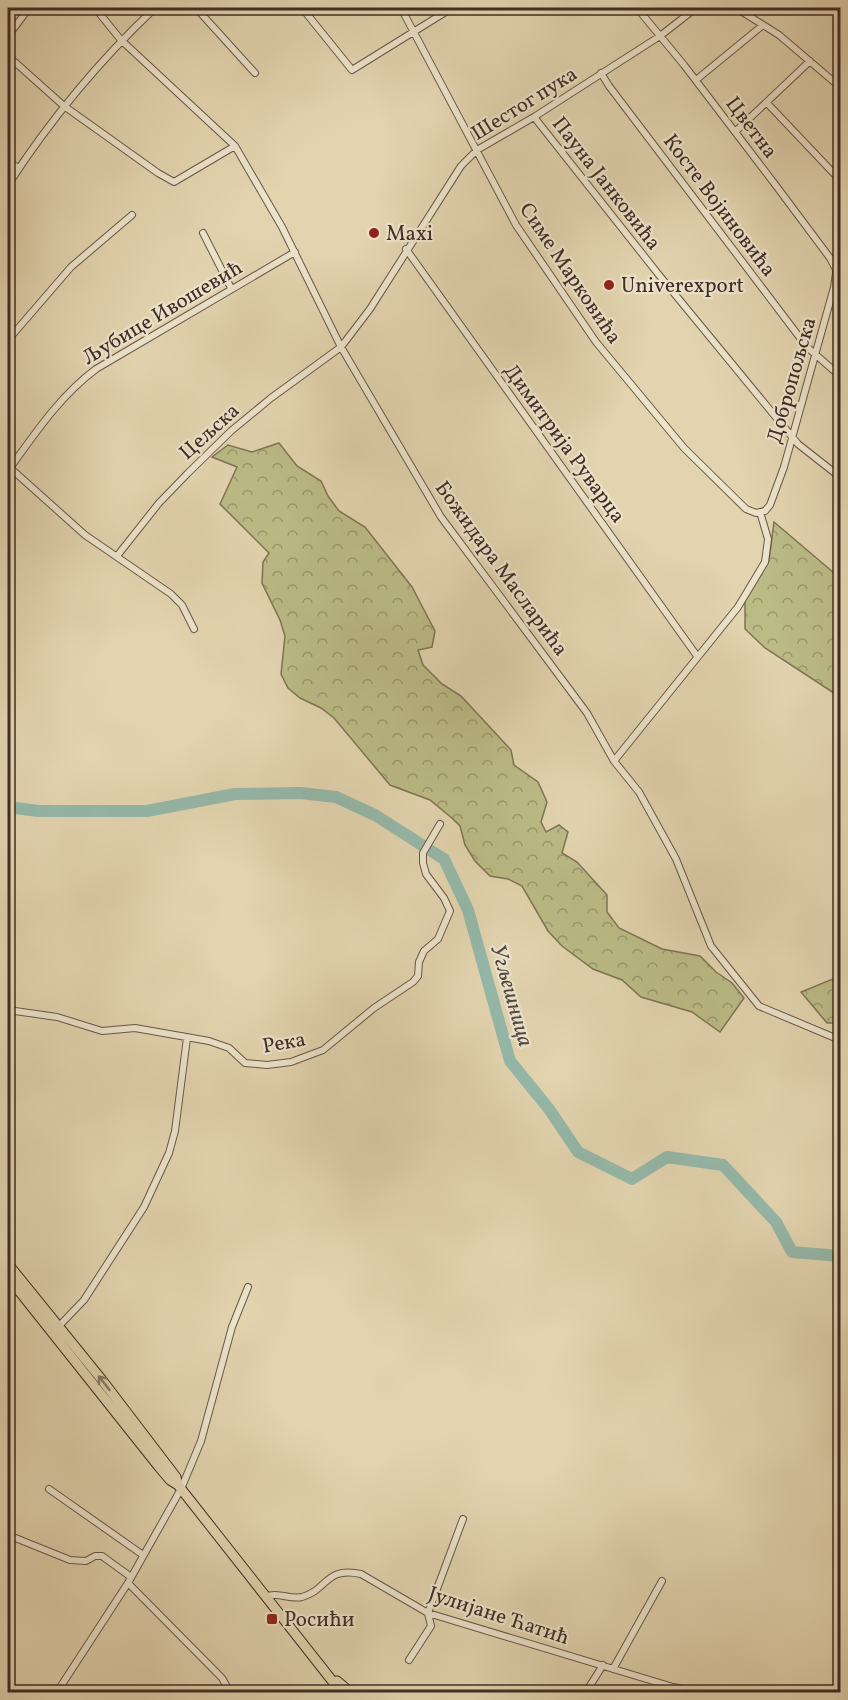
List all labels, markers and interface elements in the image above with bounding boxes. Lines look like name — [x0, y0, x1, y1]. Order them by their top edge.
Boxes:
street label: Шестог пука — [466, 60, 583, 148]
street label: Цветна — [718, 91, 784, 165]
street label: Пауна Јанковића — [544, 111, 667, 257]
street label: Косте Војиновића — [655, 128, 782, 283]
street label: Симе Марковића — [512, 197, 628, 350]
place label: Maxi — [386, 220, 433, 249]
marker: Maxi — [367, 226, 381, 240]
street label: Љубице Ивошевић — [77, 254, 248, 373]
place label: Univerexport — [621, 272, 744, 301]
marker: Univerexport — [602, 278, 616, 292]
street label: Добропољска — [761, 314, 824, 447]
street label: Димитрија Руварца — [496, 358, 632, 529]
street label: Цељска — [173, 397, 247, 467]
street label: Божидара Масларића — [427, 475, 574, 662]
water label: Угљешница — [481, 941, 540, 1050]
street label: Река — [260, 1025, 308, 1062]
one-way arrow — [98, 1375, 111, 1391]
street label: Јулијане Ћатић — [424, 1580, 573, 1653]
place label: Росићи — [284, 1606, 355, 1635]
marker: Росићи — [265, 1612, 279, 1626]

